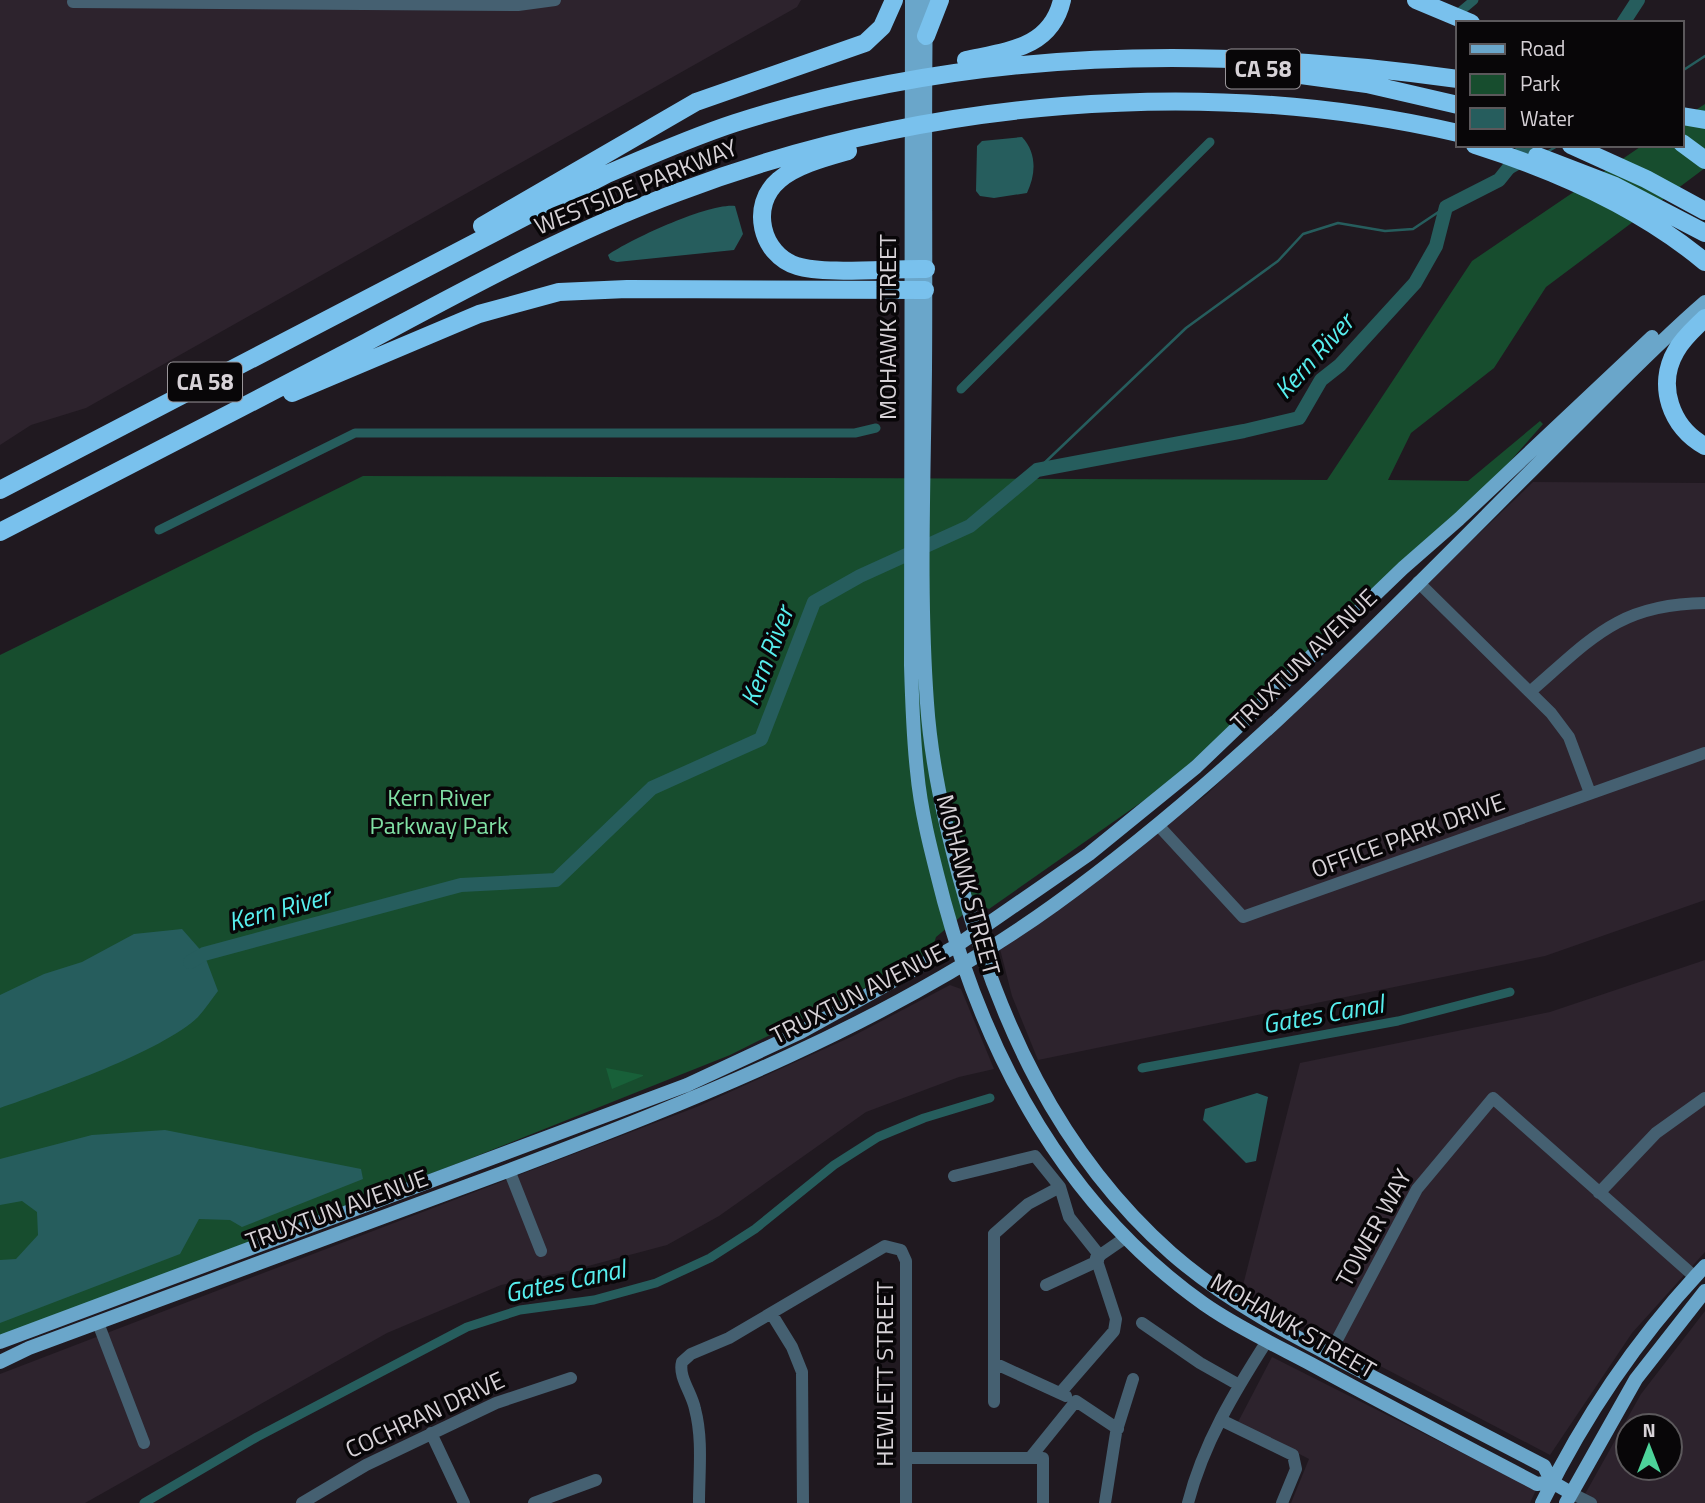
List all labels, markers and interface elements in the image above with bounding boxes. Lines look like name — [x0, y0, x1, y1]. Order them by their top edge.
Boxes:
legend — [1456, 21, 1684, 147]
text: Road — [1520, 32, 1565, 64]
road number: CA 58 — [1226, 50, 1300, 88]
text: Park — [1520, 67, 1560, 99]
text: Water — [1520, 102, 1574, 134]
street label: WESTSIDE PARKWAY — [529, 129, 743, 243]
street label: MOHAWK STREET — [869, 234, 905, 420]
water label: Kern River — [1264, 302, 1365, 407]
road number: CA 58 — [168, 362, 242, 402]
street label: TRUXTUN AVENUE — [1222, 580, 1385, 739]
water label: Kern River — [730, 598, 804, 711]
park label: Kern River Parkway Park — [370, 779, 509, 843]
street label: OFFICE PARK DRIVE — [1306, 783, 1509, 887]
street label: MOHAWK STREET — [928, 790, 1010, 979]
water label: Kern River — [224, 876, 337, 941]
street label: TRUXTUN AVENUE — [764, 934, 951, 1053]
water label: Gates Canal — [1259, 983, 1390, 1043]
street label: TRUXTUN AVENUE — [240, 1159, 433, 1259]
street label: TOWER WAY — [1326, 1162, 1420, 1293]
water label: Gates Canal — [501, 1248, 632, 1312]
street label: MOHAWK STREET — [1204, 1263, 1383, 1387]
street label: HEWLETT STREET — [866, 1281, 902, 1467]
street label: COCHRAN DRIVE — [339, 1361, 510, 1467]
north arrow — [1614, 1412, 1684, 1482]
text: N — [1642, 1415, 1656, 1444]

